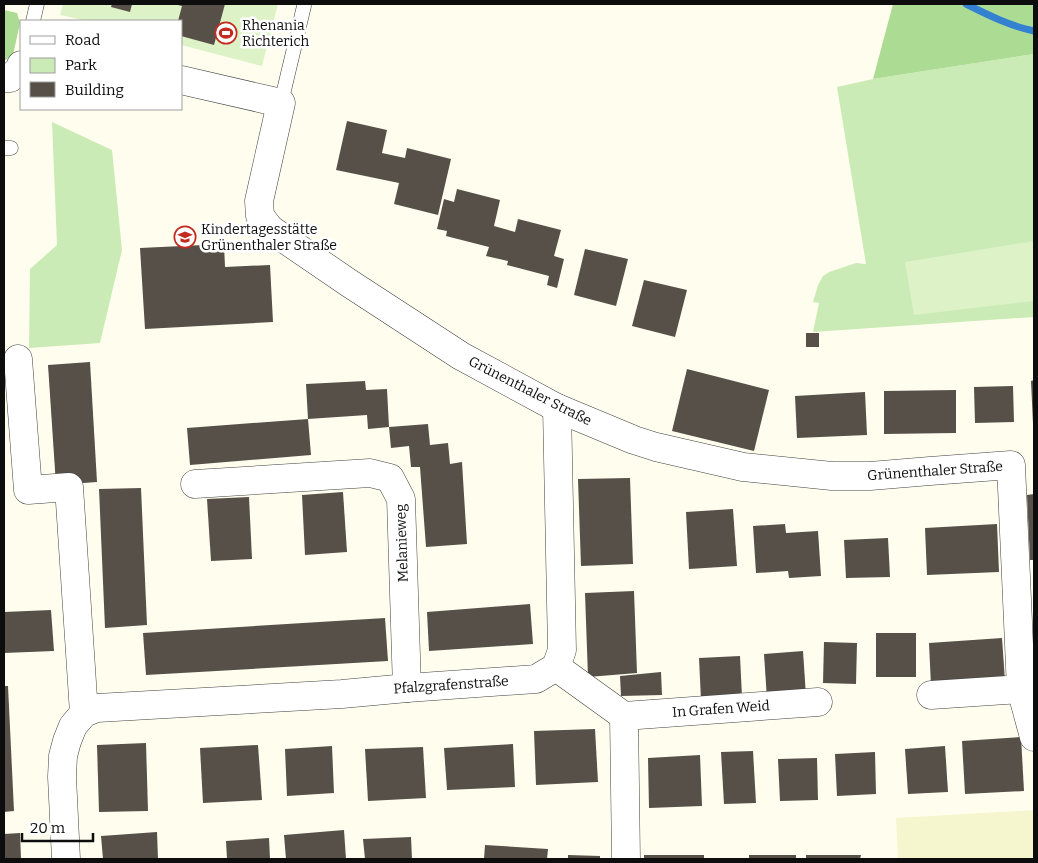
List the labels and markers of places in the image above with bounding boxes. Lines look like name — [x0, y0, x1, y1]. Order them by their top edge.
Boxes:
place label: Rhenania Richterich — [242, 17, 309, 50]
sports icon: Rhenania Richterich — [214, 21, 238, 45]
place label: Kindertagesstätte Grünenthaler Straße — [201, 221, 337, 254]
school or university icon: Kindertagesstätte Grünenthaler Straße — [173, 225, 197, 249]

